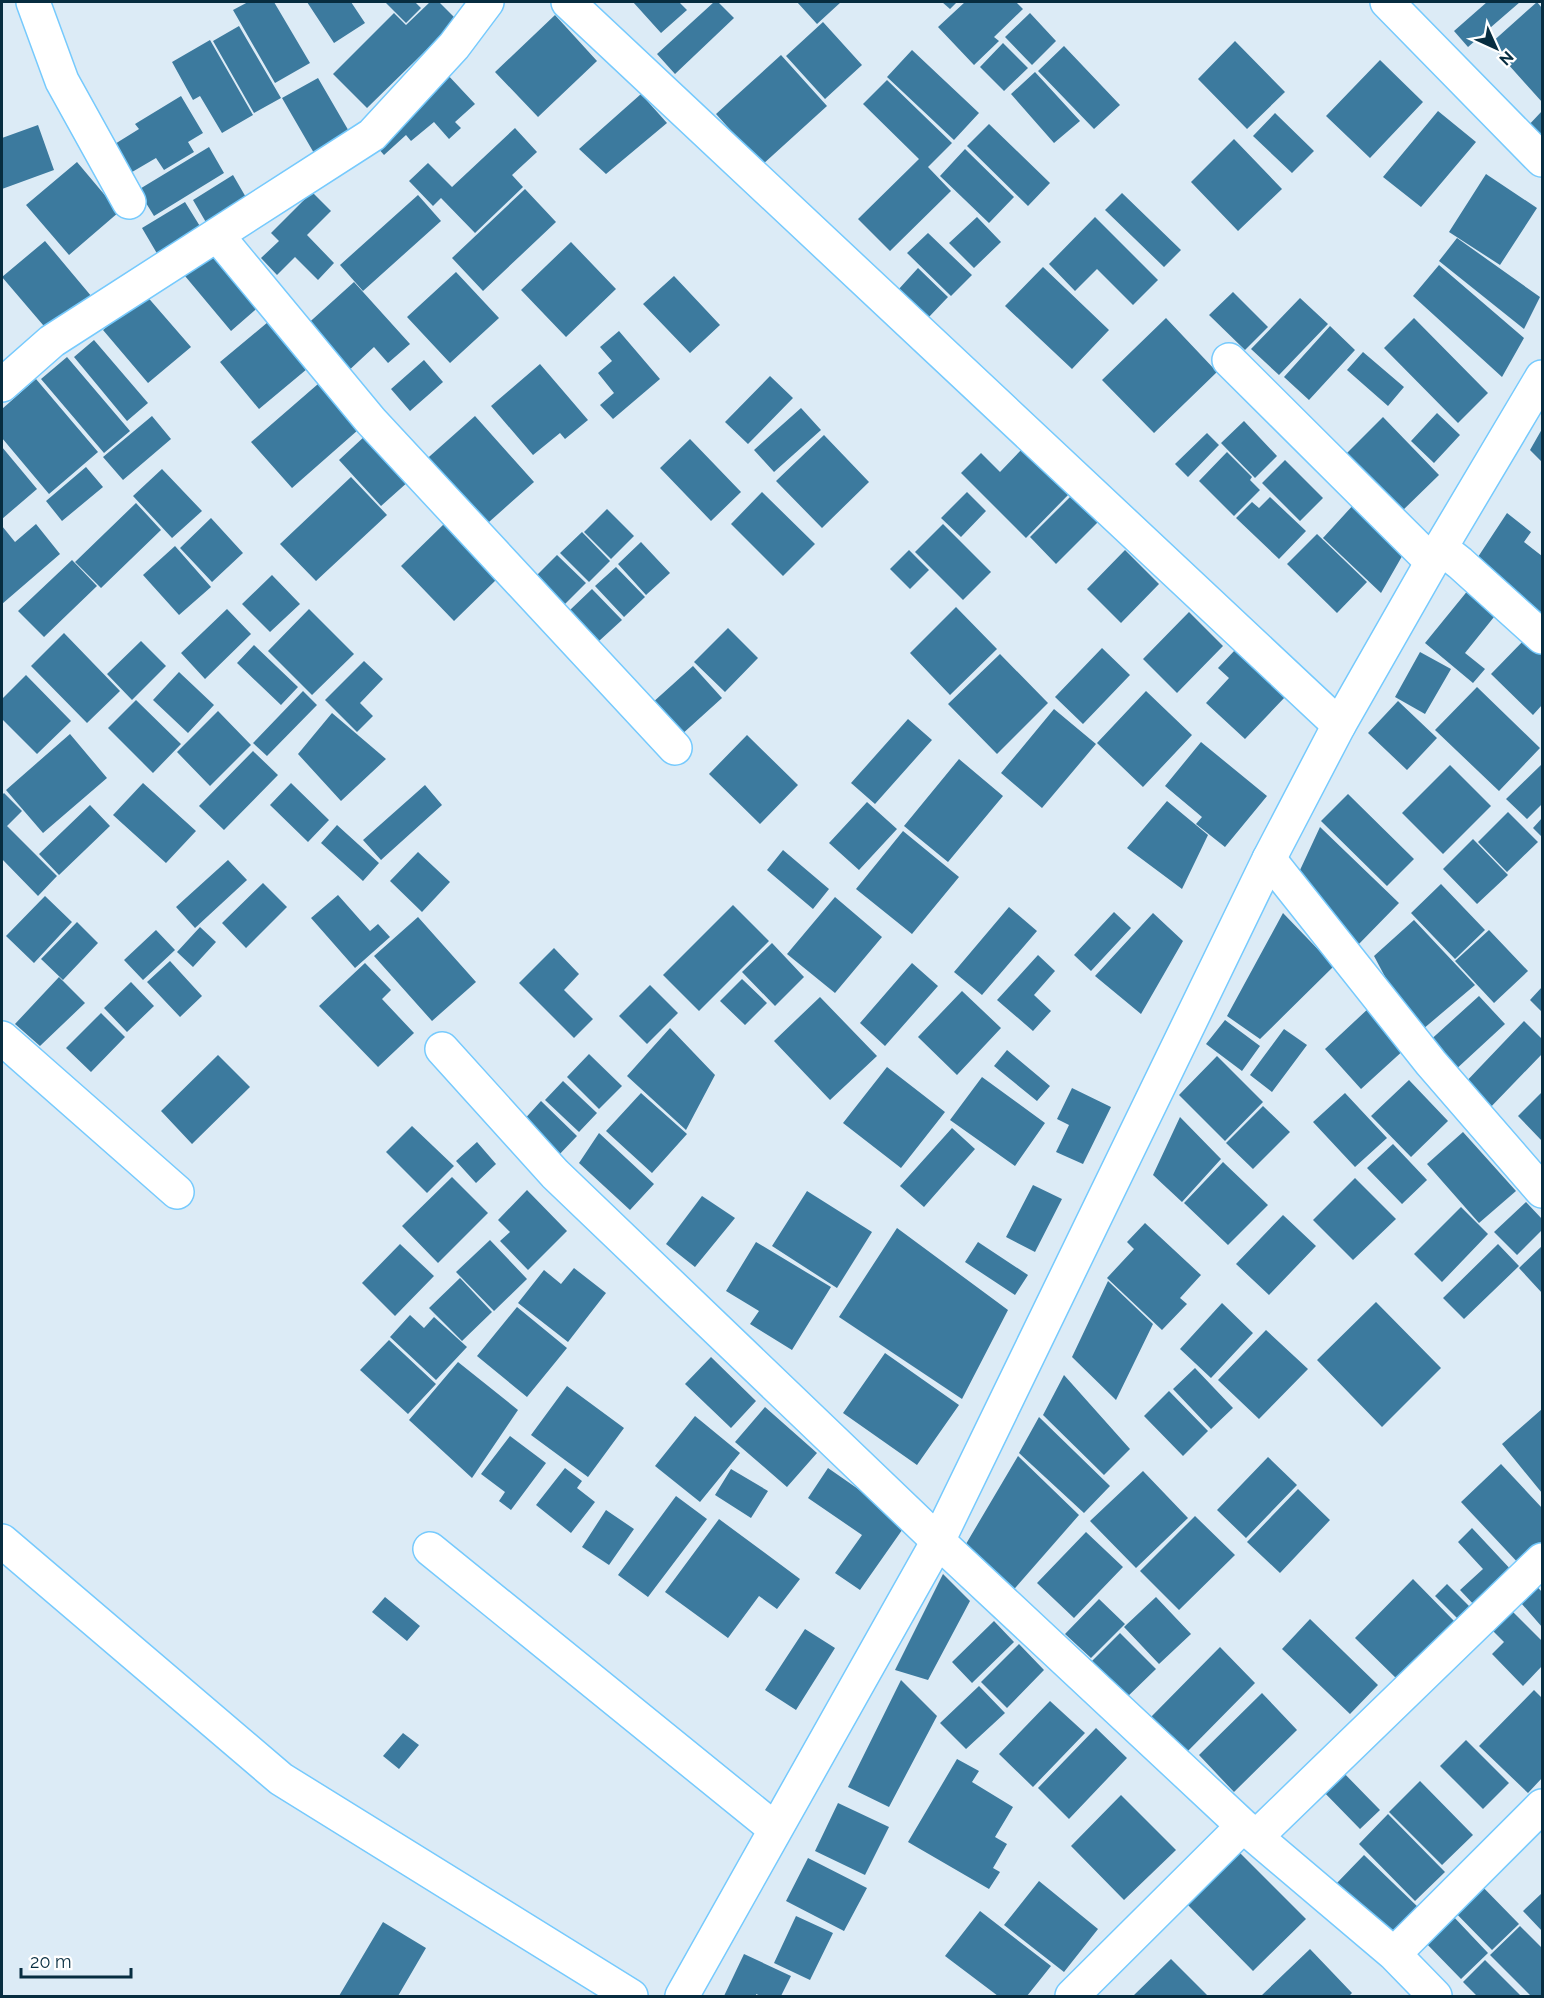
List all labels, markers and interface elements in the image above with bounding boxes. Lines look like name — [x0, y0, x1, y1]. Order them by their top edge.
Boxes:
north arrow — [1466, 18, 1526, 78]
text: N — [1495, 47, 1517, 69]
scale bar — [21, 1941, 130, 1979]
text: 20 m — [30, 1951, 72, 1972]

